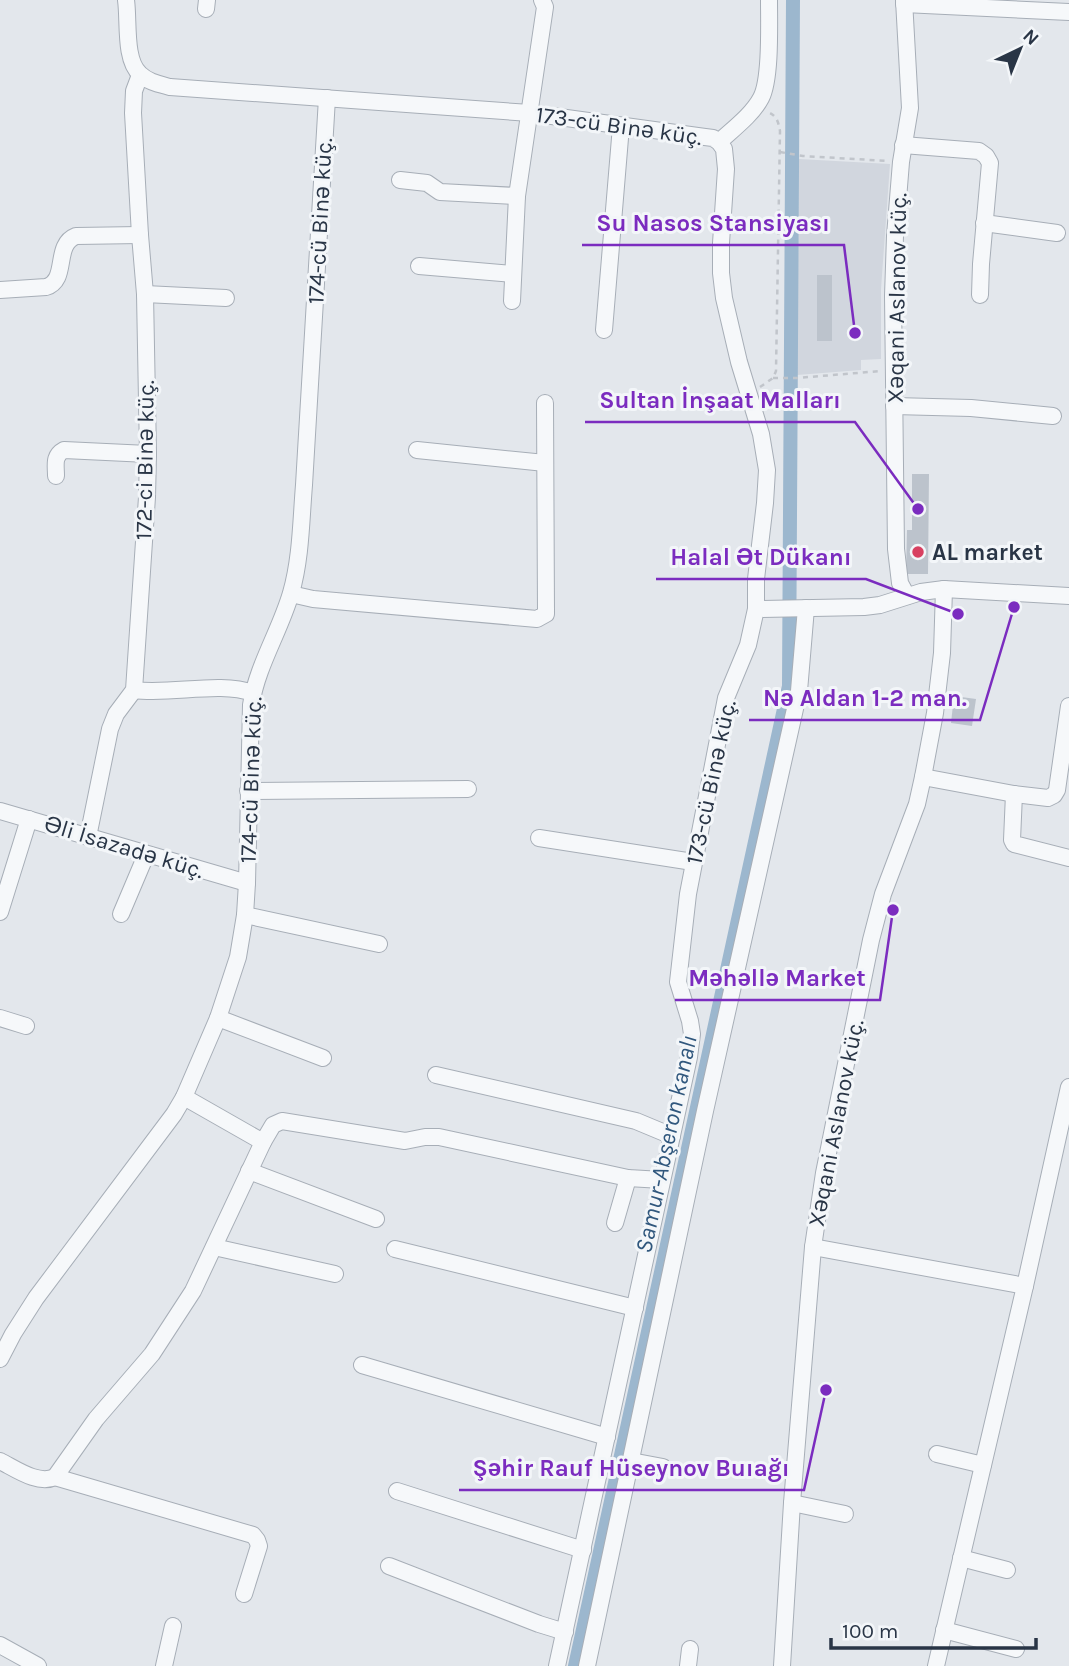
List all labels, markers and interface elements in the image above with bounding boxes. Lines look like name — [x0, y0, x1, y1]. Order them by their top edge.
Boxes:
north arrow — [985, 14, 1055, 84]
text: N — [1018, 25, 1043, 50]
street label: 173-cü Binə küç. — [534, 101, 704, 151]
street label: 174-cü Binə küç. — [302, 137, 338, 305]
street label: Xəqani Aslanov küç. — [882, 192, 912, 404]
callout: Su Nasos Stansiyası — [582, 200, 844, 245]
text: Su Nasos Stansiyası — [596, 209, 830, 237]
callout: Sultan İnşaat Malları — [585, 377, 855, 422]
street label: 172-ci Binə küç. — [130, 380, 160, 540]
text: Sultan İnşaat Malları — [599, 386, 841, 414]
callout: Halal Ət Dükanı — [656, 534, 866, 579]
place label: AL market — [932, 539, 1043, 566]
text: Halal Ət Dükanı — [670, 543, 852, 571]
marker: AL market — [910, 544, 926, 560]
callout: Nə Aldan 1-2 man. — [749, 675, 980, 720]
text: Nə Aldan 1-2 man. — [763, 684, 967, 712]
street label: 174-cü Binə küç. — [235, 696, 267, 864]
street label: 173-cü Binə küç. — [680, 697, 742, 867]
street label: Əli İsazadə küç. — [41, 810, 207, 884]
callout: Məhəllə Market — [675, 955, 880, 1000]
text: Məhəllə Market — [688, 964, 866, 992]
street label: Xəqani Aslanov küç. — [803, 1017, 869, 1229]
water label: Samur-Abşeron kanalı — [629, 1033, 703, 1255]
callout: Şəhir Rauf Hüseynov Buıağı — [459, 1445, 804, 1490]
text: Şəhir Rauf Hüseynov Buıağı — [472, 1454, 790, 1482]
scale bar — [831, 1606, 1036, 1650]
text: 100 m — [842, 1619, 899, 1643]

